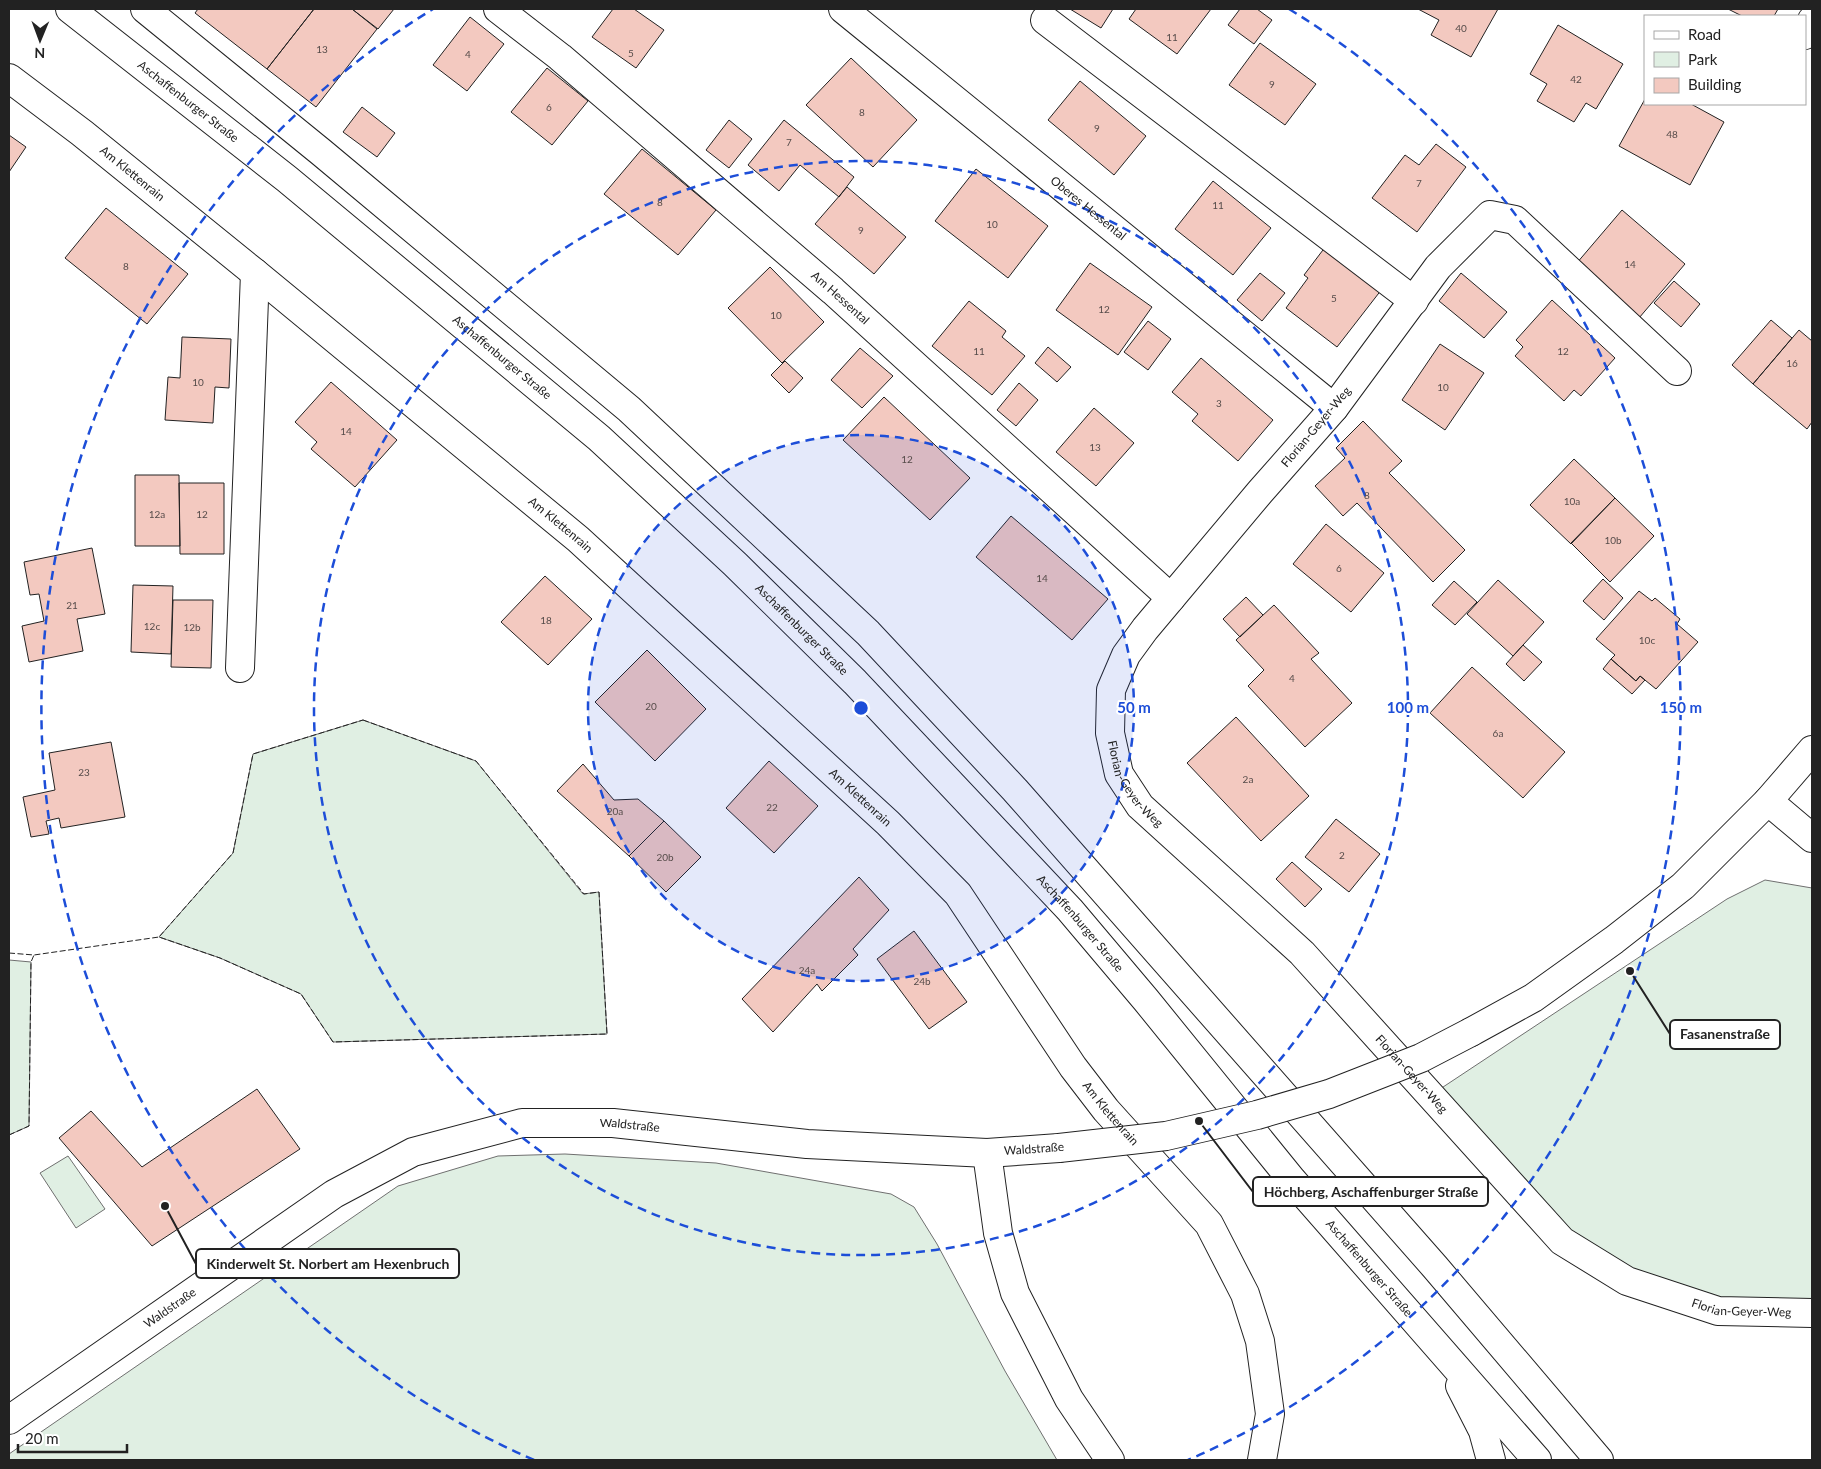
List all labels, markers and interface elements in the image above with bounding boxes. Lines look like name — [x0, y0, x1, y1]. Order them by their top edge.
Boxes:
north arrow — [15, 15, 65, 65]
legend — [1644, 15, 1806, 105]
house number: 40 — [1455, 22, 1467, 34]
text: Road — [1688, 25, 1721, 43]
house number: 11 — [1166, 31, 1178, 43]
house number: 13 — [316, 43, 328, 55]
text: N — [34, 45, 45, 62]
house number: 5 — [628, 47, 634, 59]
house number: 4 — [465, 48, 471, 60]
text: Park — [1688, 50, 1718, 68]
street label: Aschaffenburger Straße — [135, 57, 242, 145]
house number: 42 — [1570, 73, 1582, 85]
text: Building — [1688, 75, 1741, 93]
house number: 9 — [1269, 78, 1275, 90]
house number: 6 — [546, 101, 552, 113]
house number: 8 — [859, 106, 865, 118]
house number: 9 — [1094, 122, 1100, 134]
house number: 48 — [1666, 128, 1678, 140]
house number: 7 — [786, 136, 792, 148]
street label: Am Klettenrain — [97, 143, 168, 204]
street label: Oberes Hessental — [1048, 173, 1129, 243]
house number: 7 — [1416, 177, 1422, 189]
house number: 8 — [657, 196, 663, 208]
house number: 11 — [1212, 199, 1224, 211]
house number: 10 — [986, 218, 998, 230]
house number: 9 — [858, 224, 864, 236]
house number: 14 — [1624, 258, 1636, 270]
house number: 8 — [123, 260, 129, 272]
street label: Am Hessental — [808, 268, 873, 327]
house number: 5 — [1331, 292, 1337, 304]
house number: 12 — [1098, 303, 1110, 315]
house number: 10 — [770, 309, 782, 321]
street label: Aschaffenburger Straße — [450, 312, 555, 402]
house number: 11 — [973, 345, 985, 357]
house number: 12 — [1557, 345, 1569, 357]
house number: 16 — [1786, 357, 1798, 369]
house number: 10 — [192, 376, 204, 388]
house number: 10 — [1437, 381, 1449, 393]
street label: Florian-Geyer-Weg — [1278, 383, 1354, 470]
house number: 3 — [1216, 397, 1222, 409]
house number: 14 — [340, 425, 352, 437]
house number: 13 — [1089, 441, 1101, 453]
house number: 12 — [901, 453, 913, 465]
house number: 8 — [1364, 489, 1370, 501]
street label: Am Klettenrain — [526, 493, 596, 556]
house number: 10a — [1564, 495, 1580, 507]
house number: 12a — [149, 508, 165, 520]
house number: 12 — [196, 508, 208, 520]
house number: 10b — [1604, 534, 1622, 546]
house number: 6 — [1336, 562, 1342, 574]
house number: 14 — [1036, 572, 1048, 584]
street label: Aschaffenburger Straße — [753, 580, 851, 678]
house number: 21 — [66, 599, 78, 611]
house number: 18 — [540, 614, 552, 626]
house number: 12c — [144, 620, 160, 632]
house number: 12b — [183, 621, 201, 633]
house number: 10c — [1639, 634, 1655, 646]
house number: 4 — [1289, 672, 1295, 684]
text: 50 m — [1117, 698, 1151, 716]
text: 100 m — [1387, 698, 1429, 716]
text: 150 m — [1660, 698, 1702, 716]
centre of rings — [852, 699, 870, 717]
house number: 20 — [645, 700, 657, 712]
house number: 6a — [1493, 727, 1503, 739]
street label: Florian-Geyer-Weg — [1105, 739, 1166, 830]
street label: Am Klettenrain — [826, 765, 895, 829]
house number: 23 — [78, 766, 90, 778]
house number: 2a — [1243, 773, 1253, 785]
house number: 22 — [766, 801, 778, 813]
house number: 20a — [607, 805, 623, 817]
house number: 2 — [1339, 849, 1345, 861]
house number: 20b — [656, 851, 674, 863]
street label: Aschaffenburger Straße — [1034, 872, 1127, 975]
house number: 24a — [799, 964, 815, 976]
house number: 24b — [913, 975, 931, 987]
callout: Fasanenstraße — [1670, 1020, 1780, 1049]
text: Fasanenstraße — [1680, 1025, 1771, 1042]
street label: Florian-Geyer-Weg — [1372, 1031, 1451, 1116]
street label: Am Klettenrain — [1080, 1078, 1142, 1148]
street label: Waldstraße — [600, 1115, 661, 1135]
street label: Waldstraße — [1003, 1139, 1065, 1158]
callout: Höchberg, Aschaffenburger Straße — [1253, 1177, 1488, 1206]
text: Höchberg, Aschaffenburger Straße — [1264, 1183, 1479, 1200]
street label: Aschaffenburger Straße — [1323, 1216, 1416, 1319]
callout: Kinderwelt St. Norbert am Hexenbruch — [196, 1249, 459, 1278]
text: Kinderwelt St. Norbert am Hexenbruch — [206, 1255, 450, 1272]
street label: Waldstraße — [141, 1284, 199, 1331]
street label: Florian-Geyer-Weg — [1690, 1295, 1792, 1320]
scale bar — [18, 1422, 126, 1454]
text: 20 m — [25, 1429, 59, 1447]

